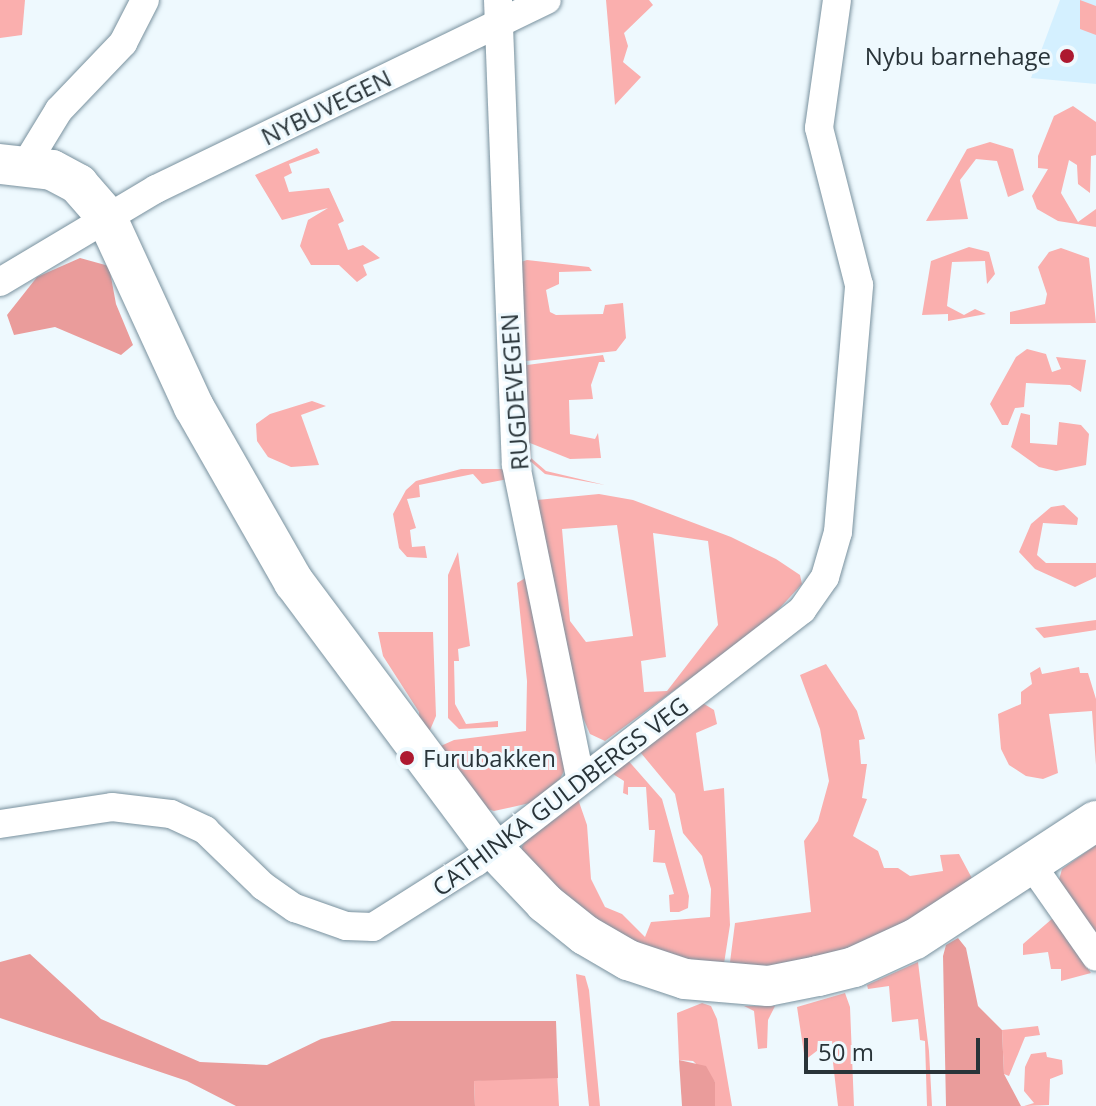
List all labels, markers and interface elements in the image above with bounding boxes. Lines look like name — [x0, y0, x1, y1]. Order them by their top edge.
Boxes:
place label: Nybu barnehage — [865, 42, 1051, 70]
marker: Nybu barnehage — [1058, 47, 1076, 65]
street label: NYBUVEGEN — [256, 63, 396, 151]
street label: RUGDEVEGEN — [494, 313, 534, 471]
street label: CATHINKA GULDBERGS VEG — [427, 690, 693, 902]
place label: Furubakken — [423, 744, 556, 772]
marker: Furubakken — [398, 749, 416, 767]
scale bar — [808, 1022, 984, 1072]
text: 50 m — [818, 1035, 874, 1068]

